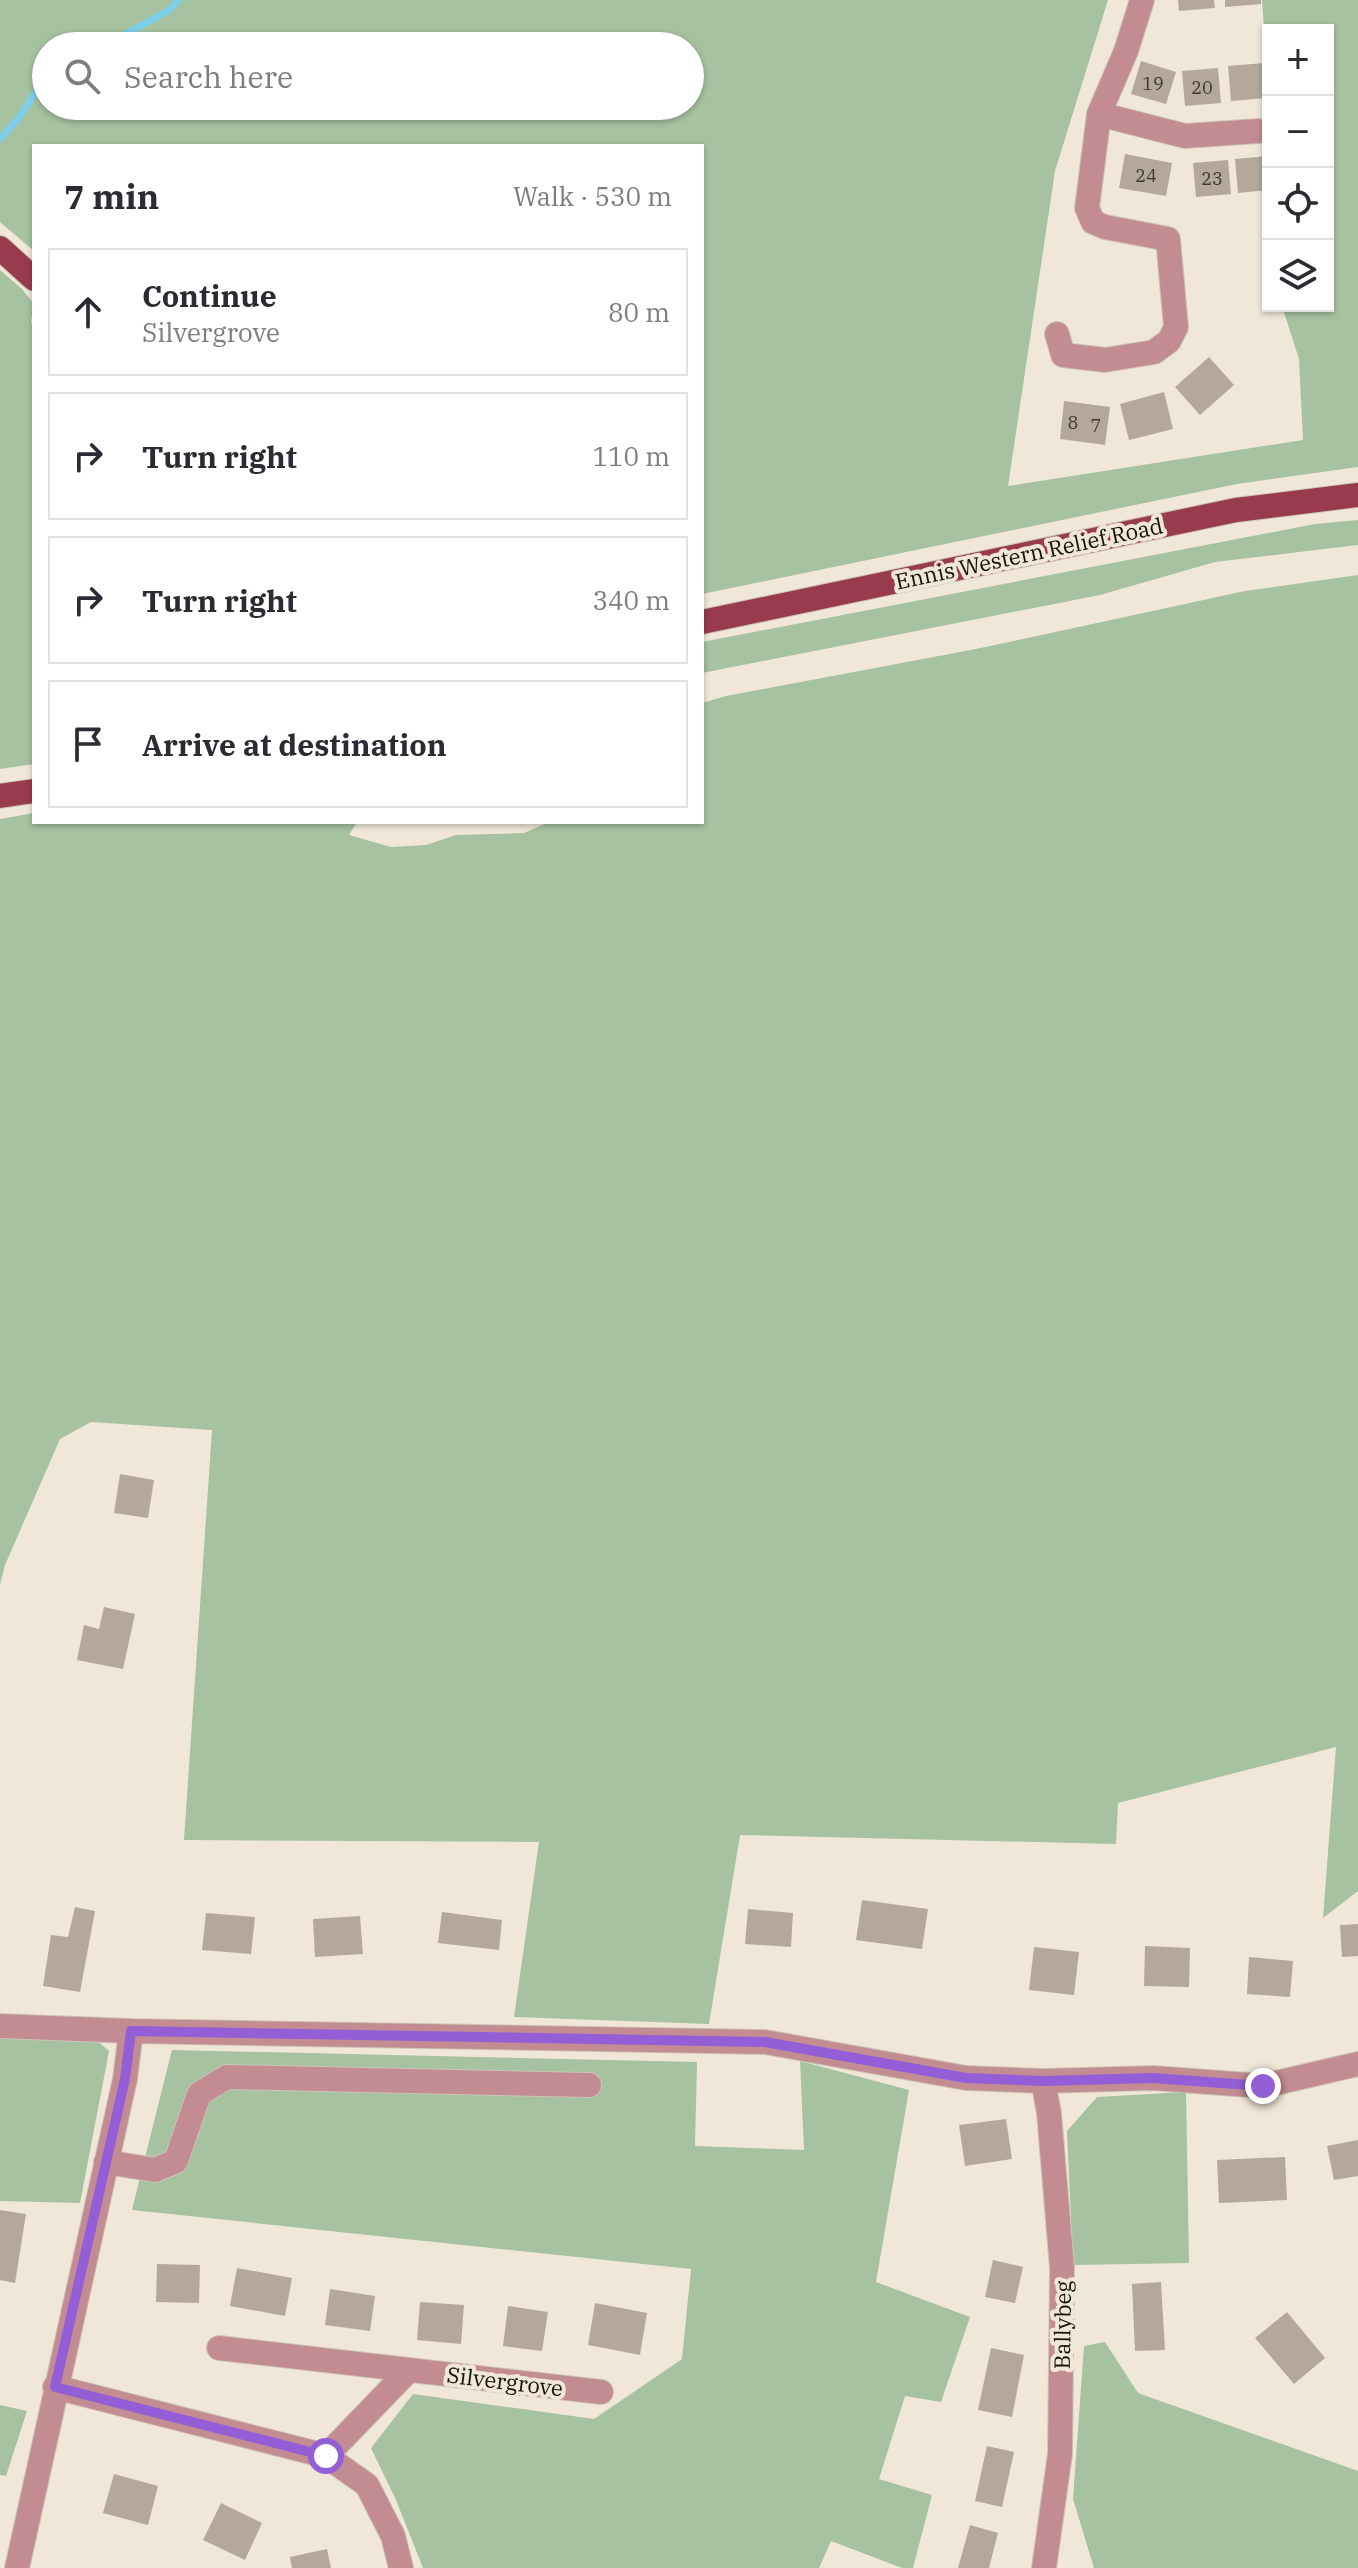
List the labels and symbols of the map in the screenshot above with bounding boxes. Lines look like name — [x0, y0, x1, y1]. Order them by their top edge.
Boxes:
house number: 19 — [1142, 72, 1164, 95]
house number: 20 — [1191, 76, 1213, 99]
house number: 24 — [1135, 164, 1157, 187]
house number: 23 — [1201, 167, 1223, 190]
house number: 8 — [1068, 411, 1078, 434]
house number: 7 — [1091, 414, 1101, 437]
street label: Ennis Western Relief Road — [893, 510, 1165, 596]
route end — [1245, 2068, 1281, 2104]
street label: Ballybeg — [1047, 2280, 1077, 2370]
street label: Silvergrove — [445, 2359, 565, 2403]
route start — [308, 2438, 344, 2474]

